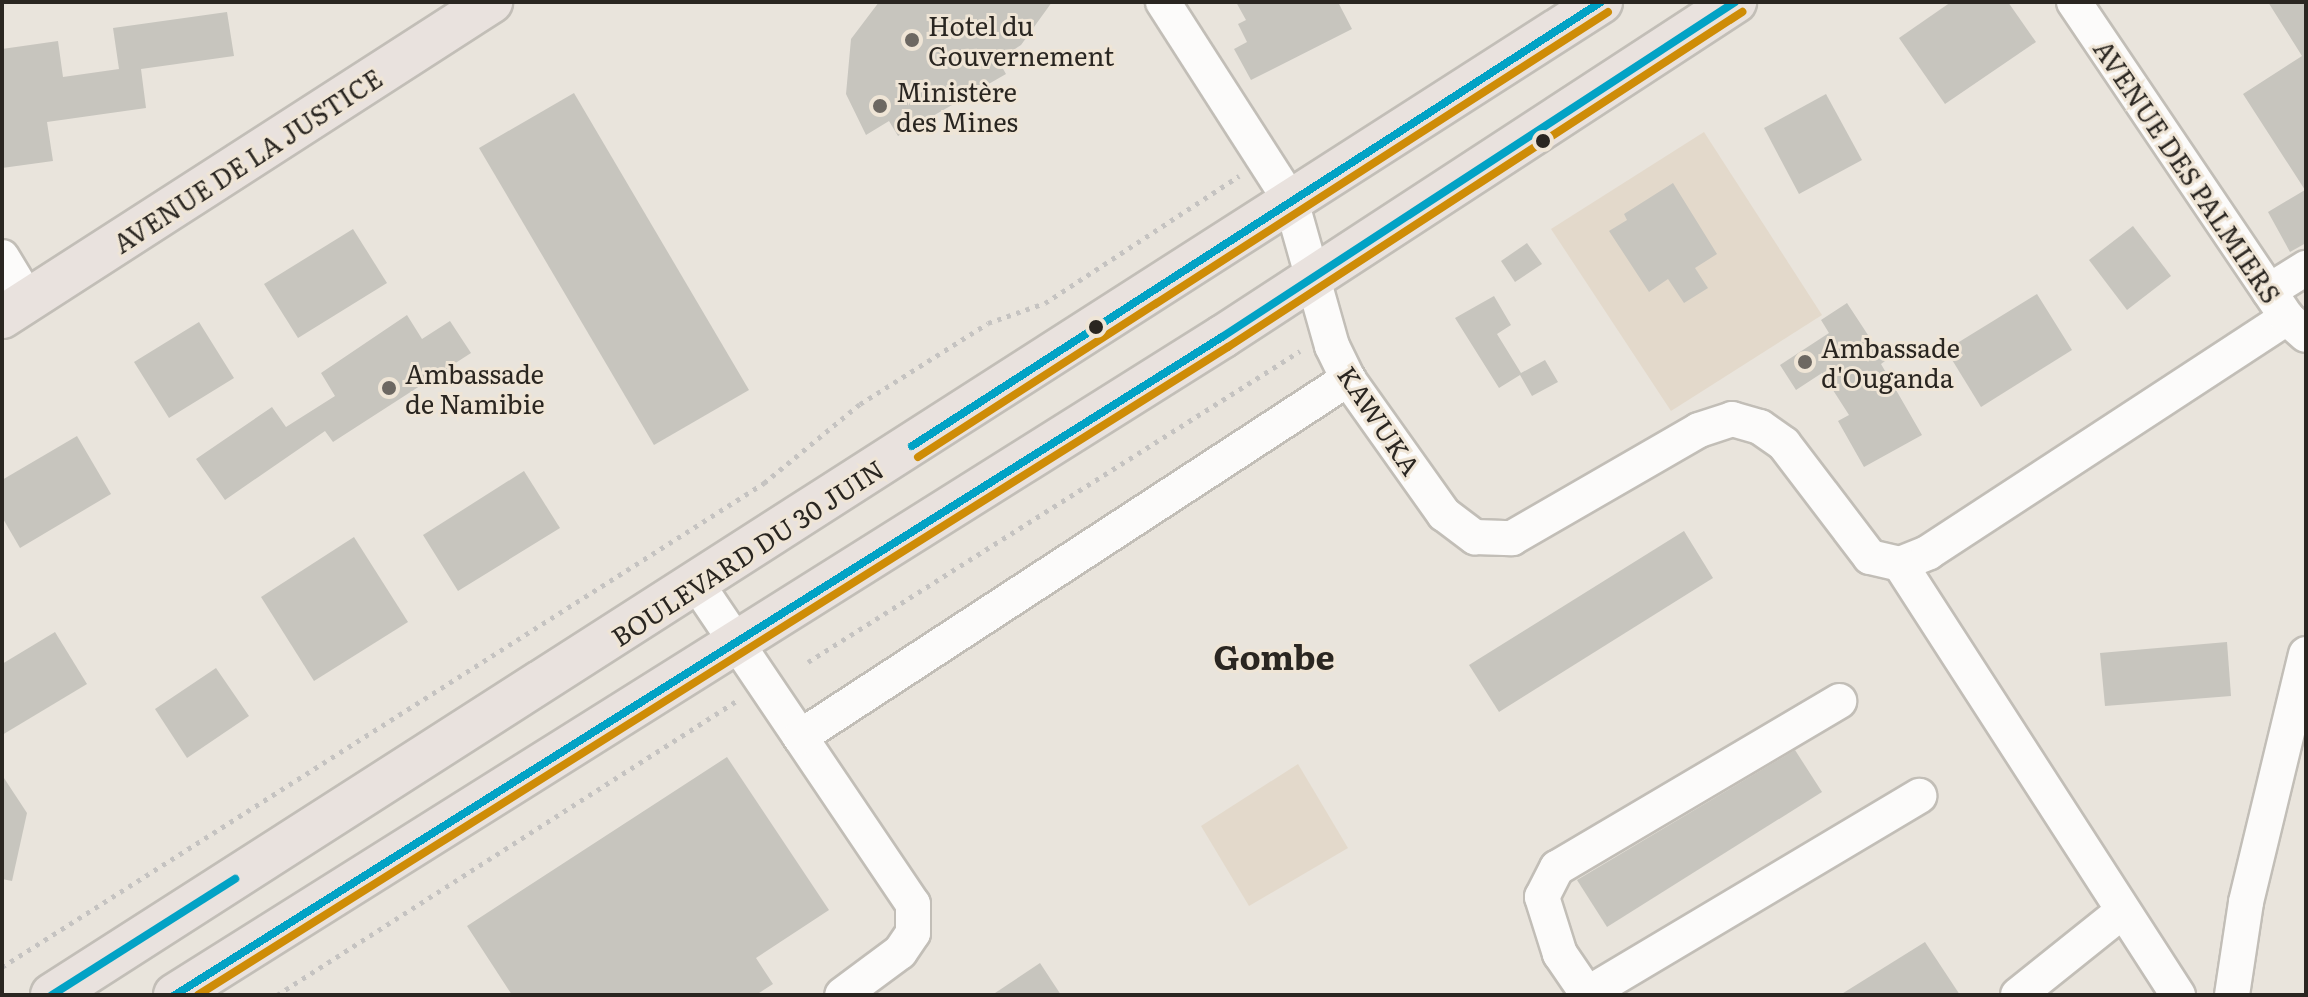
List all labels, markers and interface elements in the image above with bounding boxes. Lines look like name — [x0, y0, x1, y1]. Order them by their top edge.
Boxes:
place label: Hotel du Gouvernement — [928, 9, 1114, 70]
marker: Hotel du Gouvernement — [903, 31, 921, 49]
street label: AVENUE DES PALMIERS — [2088, 34, 2288, 308]
street label: AVENUE DE LA JUSTICE — [107, 61, 387, 259]
place label: Ministère des Mines — [896, 75, 1018, 136]
marker: Ministère des Mines — [871, 97, 889, 115]
unlabelled marker — [1535, 133, 1551, 149]
unlabelled marker — [1088, 319, 1104, 335]
place label: Ambassade d'Ouganda — [1821, 331, 1960, 392]
marker: Ambassade d'Ouganda — [1796, 353, 1814, 371]
place label: Ambassade de Namibie — [405, 357, 545, 418]
street label: KAWUKA — [1332, 360, 1428, 480]
marker: Ambassade de Namibie — [380, 379, 398, 397]
street label: BOULEVARD DU 30 JUIN — [605, 452, 889, 652]
district label: Gombe — [1213, 636, 1335, 676]

